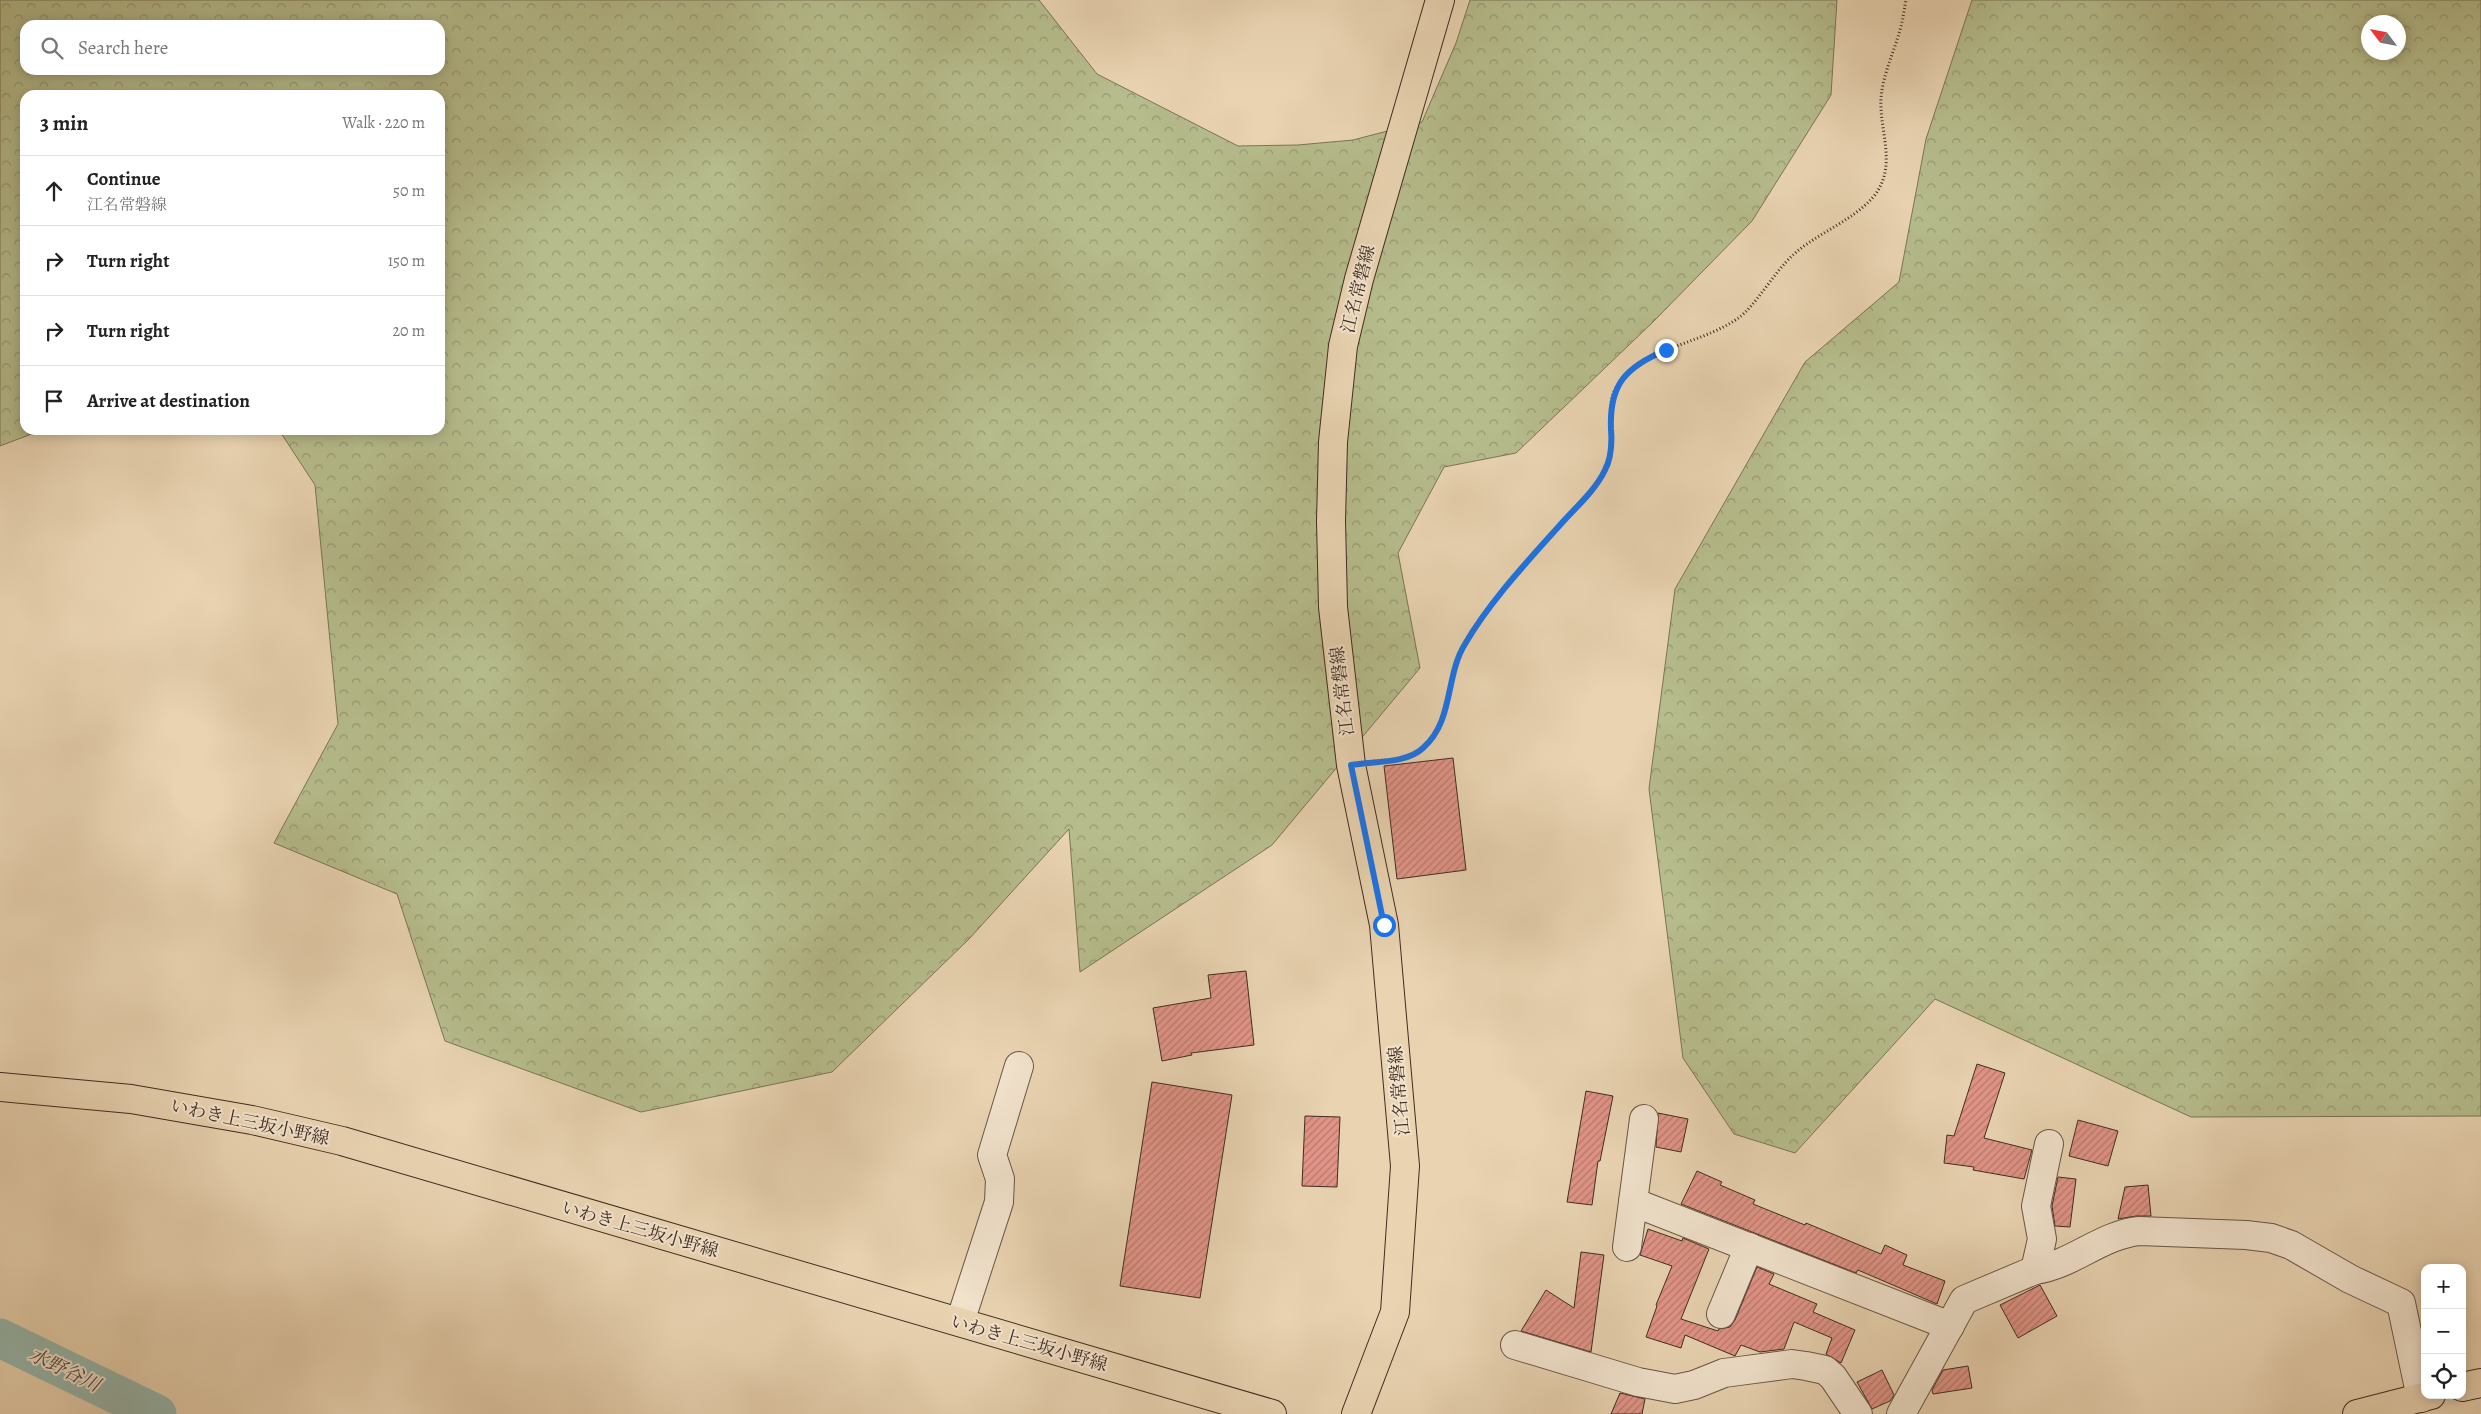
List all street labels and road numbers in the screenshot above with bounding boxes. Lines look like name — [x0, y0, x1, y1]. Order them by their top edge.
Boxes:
street label: 江名常磐線 — [1335, 242, 1381, 336]
street label: 江名常磐線 — [1325, 645, 1359, 737]
street label: 江名常磐線 — [1383, 1045, 1415, 1137]
street label: いわき上三坂小野線 — [168, 1093, 332, 1151]
street label: いわき上三坂小野線 — [559, 1195, 721, 1263]
street label: いわき上三坂小野線 — [948, 1309, 1110, 1377]

